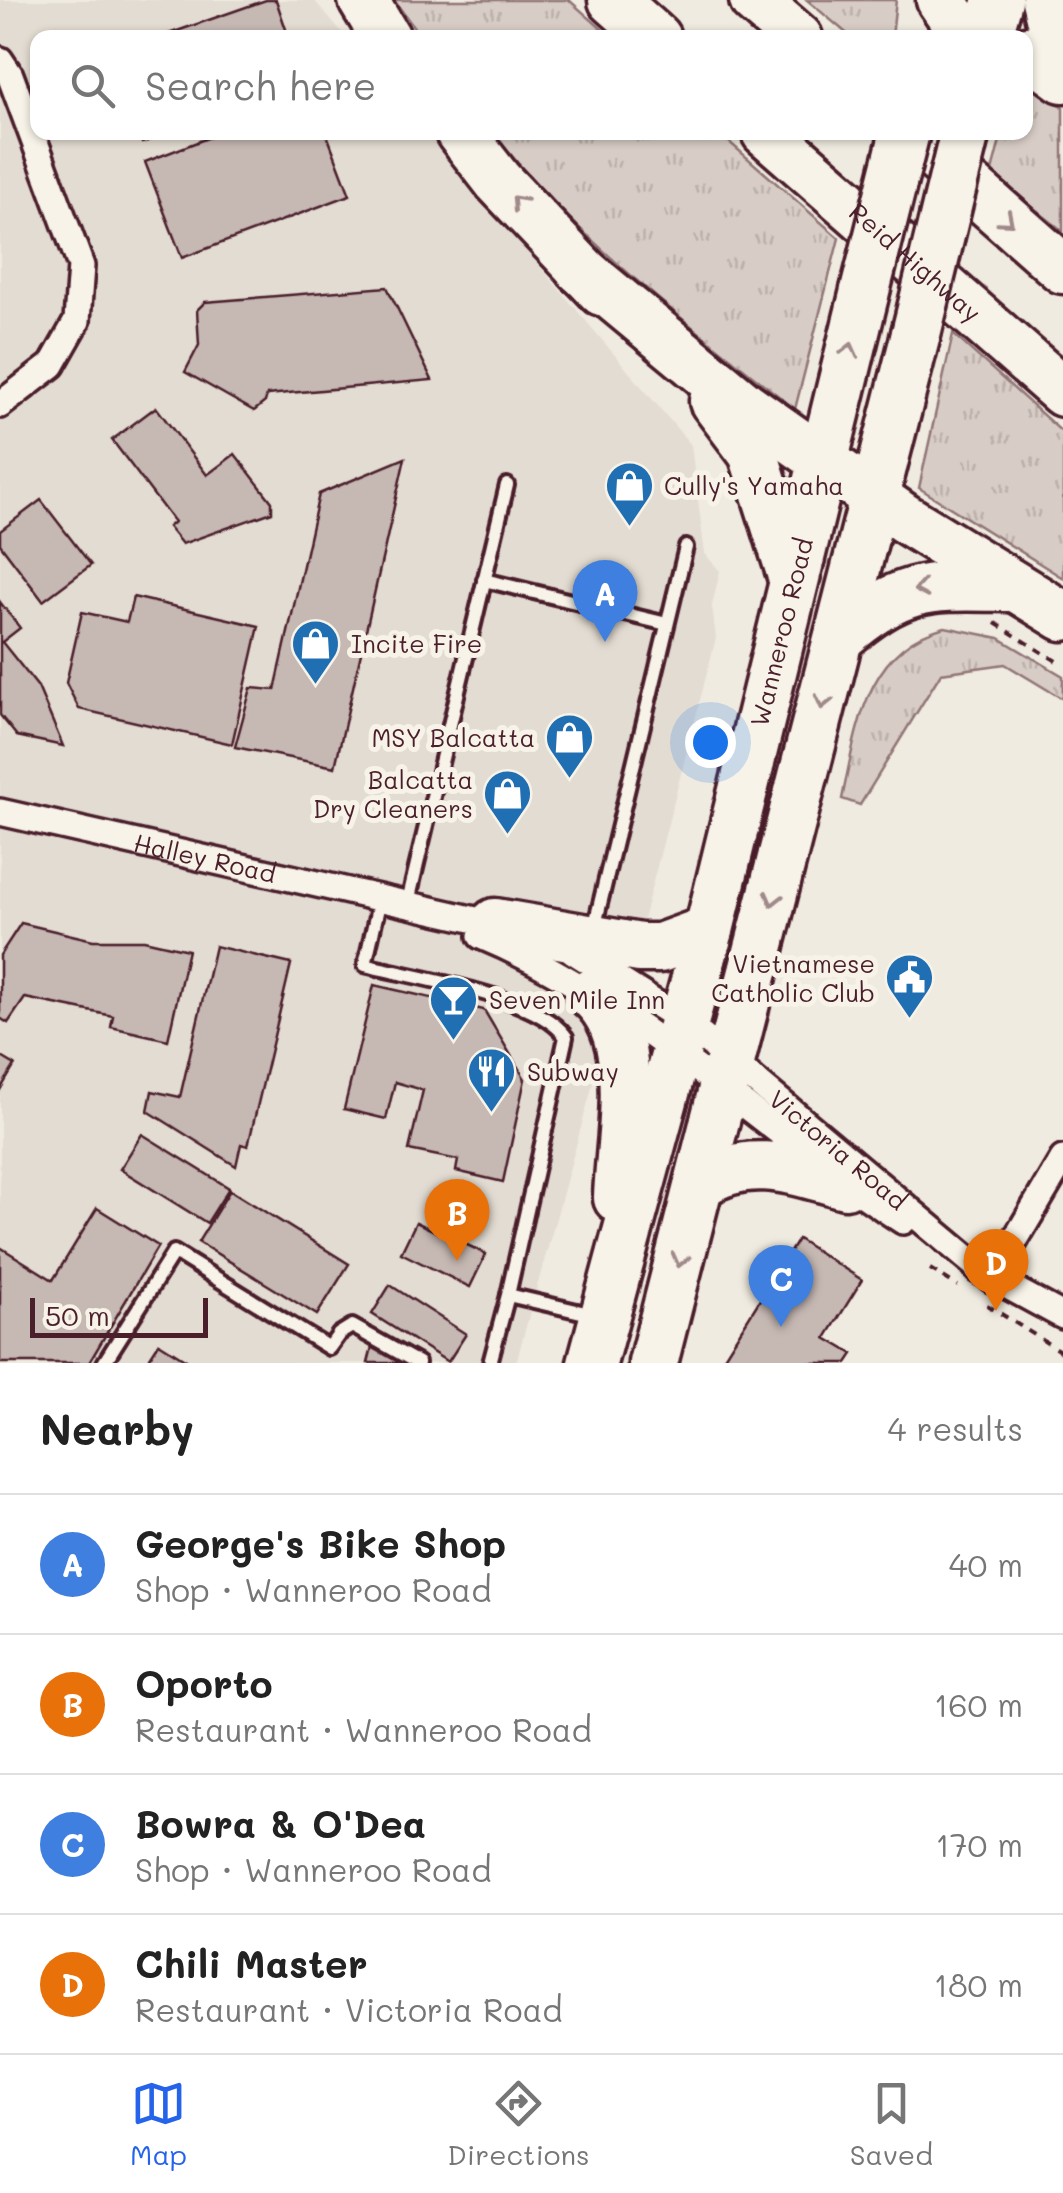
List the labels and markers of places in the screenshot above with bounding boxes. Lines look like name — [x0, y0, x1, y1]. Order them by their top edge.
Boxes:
shop icon: Cully's Yamaha — [603, 460, 655, 528]
place label: Cully's Yamaha — [664, 469, 844, 502]
pin: A — [572, 560, 638, 642]
shop icon: Incite Fire — [290, 618, 342, 686]
place label: Incite Fire — [351, 627, 482, 659]
shop icon: MSY Balcatta — [544, 712, 596, 780]
place label: MSY Balcatta — [371, 721, 535, 753]
place label: Balcatta Dry Cleaners — [313, 763, 473, 825]
shop icon: Balcatta Dry Cleaners — [482, 768, 534, 836]
place label: Vietnamese Catholic Club — [711, 947, 875, 1008]
public building icon: Vietnamese Catholic Club — [884, 952, 936, 1020]
bar icon: Seven Mile Inn — [428, 974, 480, 1042]
place label: Seven Mile Inn — [489, 983, 665, 1015]
restaurant icon: Subway — [466, 1046, 518, 1114]
place label: Subway — [527, 1055, 619, 1088]
pin: B — [424, 1178, 490, 1261]
pin: D — [964, 1228, 1028, 1311]
pin: C — [748, 1244, 814, 1327]

